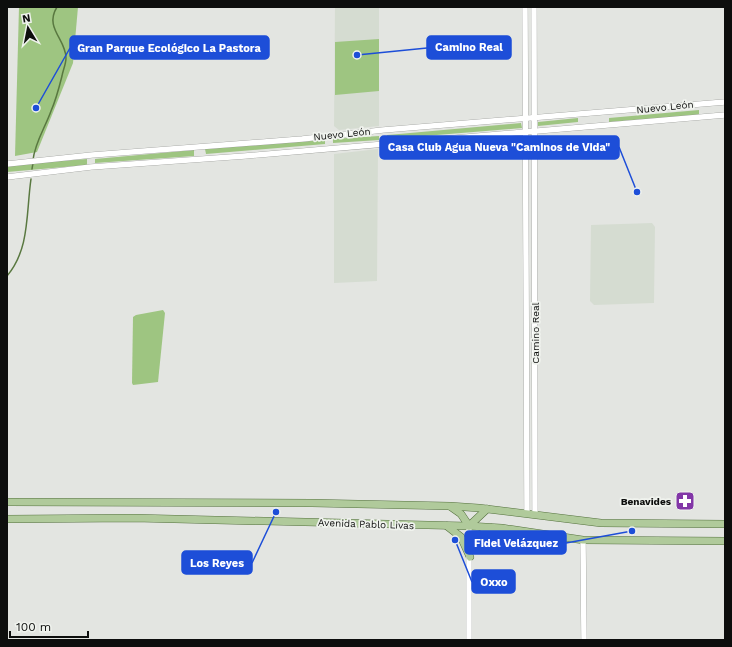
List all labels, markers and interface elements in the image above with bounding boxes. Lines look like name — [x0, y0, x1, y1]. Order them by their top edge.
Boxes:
north arrow — [8, 8, 48, 48]
text: N — [21, 12, 31, 26]
callout: Gran Parque Ecológico La Pastora — [70, 36, 269, 59]
callout: Camino Real — [427, 36, 511, 59]
text: Camino Real — [435, 41, 503, 54]
text: Gran Parque Ecológico La Pastora — [77, 42, 261, 55]
street label: Nuevo León — [636, 99, 694, 115]
street label: Nuevo León — [313, 126, 371, 142]
callout: Casa Club Agua Nueva "Caminos de Vida" — [380, 136, 619, 159]
text: Casa Club Agua Nueva "Caminos de Vida" — [388, 141, 610, 154]
street label: Camino Real — [530, 302, 541, 364]
pharmacy icon: Benavides — [674, 490, 696, 512]
place label: Benavides — [621, 496, 672, 507]
street label: Avenida Pablo Livas — [318, 517, 414, 531]
callout: Fidel Velázquez — [465, 531, 566, 554]
text: Fidel Velázquez — [474, 537, 558, 550]
callout: Los Reyes — [182, 551, 252, 574]
text: Los Reyes — [190, 557, 244, 570]
callout: Oxxo — [472, 570, 515, 593]
text: Oxxo — [480, 576, 508, 589]
scale bar — [10, 613, 88, 639]
text: 100 m — [16, 620, 51, 634]

